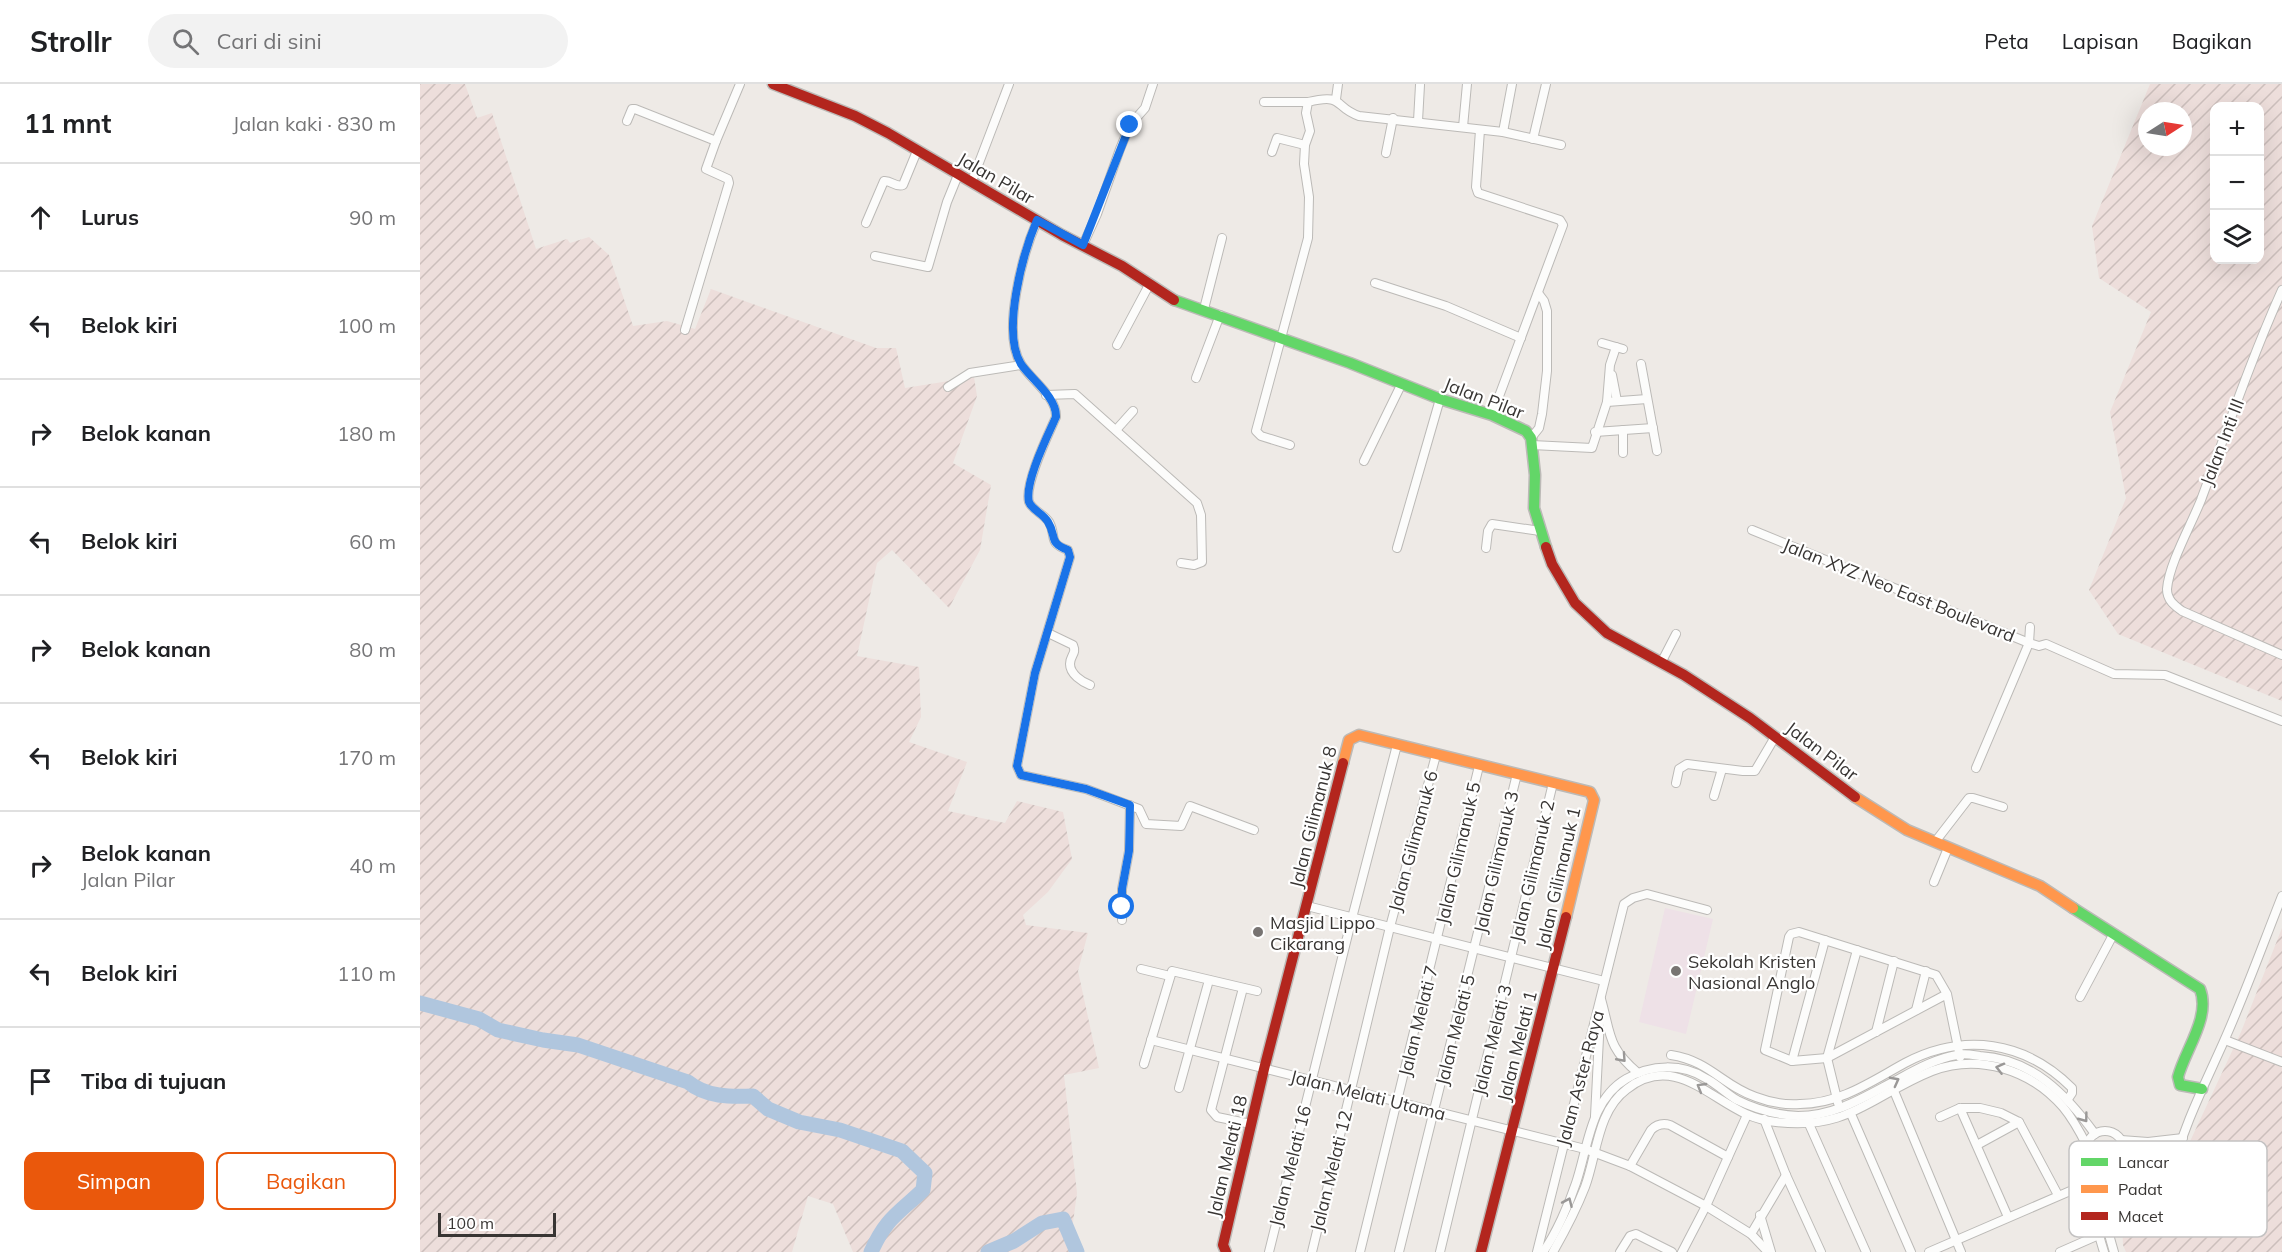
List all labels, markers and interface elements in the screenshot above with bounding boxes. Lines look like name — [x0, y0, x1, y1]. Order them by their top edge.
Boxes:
search box — [148, 14, 568, 68]
text: Strollr — [30, 24, 112, 59]
icon: search — [169, 25, 202, 58]
text: Cari di sini — [217, 27, 322, 55]
text: Peta — [1984, 28, 2029, 54]
text: Lapisan — [2062, 28, 2139, 54]
text: Bagikan — [2172, 28, 2252, 54]
north arrow — [2138, 102, 2192, 156]
map controls — [2210, 102, 2264, 264]
button: + — [2210, 102, 2264, 156]
text: 11 mnt — [24, 107, 111, 140]
text: Jalan kaki · 830 m — [233, 111, 396, 136]
route end — [1116, 111, 1142, 137]
street label: Jalan Pilar — [954, 147, 1039, 209]
button: − — [2210, 156, 2264, 210]
icon: ahead — [24, 201, 57, 234]
text: Lurus — [81, 203, 139, 231]
text: 90 m — [349, 205, 396, 230]
button: layers — [2210, 210, 2264, 264]
icon: left — [24, 309, 57, 342]
text: Belok kiri — [81, 311, 177, 339]
text: 100 m — [337, 313, 396, 338]
street label: Jalan Pilar — [1440, 372, 1528, 424]
street label: Jalan Inti III — [2195, 395, 2249, 489]
icon: right — [24, 417, 57, 450]
text: Belok kanan — [81, 419, 211, 447]
text: 180 m — [337, 421, 396, 446]
icon: left — [24, 525, 57, 558]
text: Belok kiri — [81, 527, 177, 555]
text: 60 m — [349, 529, 396, 554]
street label: Jalan XYZ Neo East Boulevard — [1779, 533, 2019, 647]
icon: right — [24, 633, 57, 666]
text: Belok kanan — [81, 635, 211, 663]
text: 80 m — [349, 637, 396, 662]
street label: Jalan Pilar — [1781, 716, 1863, 786]
icon: left — [24, 741, 57, 774]
text: Belok kiri — [81, 743, 177, 771]
street label: Jalan Gilimanuk 8 — [1284, 744, 1342, 890]
text: 170 m — [337, 745, 396, 770]
street label: Jalan Gilimanuk 6 — [1383, 768, 1443, 914]
street label: Jalan Gilimanuk 5 — [1430, 779, 1486, 926]
street label: Jalan Gilimanuk 3 — [1468, 789, 1524, 935]
street label: Jalan Gilimanuk 2 — [1504, 798, 1560, 944]
street label: Jalan Gilimanuk 1 — [1530, 805, 1586, 951]
text: Belok kanan — [81, 839, 211, 867]
icon: right — [24, 849, 57, 882]
text: 40 m — [349, 853, 396, 878]
text: Jalan Pilar — [81, 867, 175, 892]
route start — [1108, 893, 1134, 919]
place label: Masjid Lippo Cikarang — [1270, 911, 1375, 955]
marker: Masjid Lippo Cikarang — [1251, 925, 1265, 939]
place label: Sekolah Kristen Nasional Anglo — [1688, 950, 1816, 994]
icon: left — [24, 957, 57, 990]
text: Belok kiri — [81, 959, 177, 987]
text: 110 m — [337, 961, 396, 986]
street label: Jalan Melati 7 — [1393, 963, 1443, 1079]
marker: Sekolah Kristen Nasional Anglo — [1669, 964, 1683, 978]
street label: Jalan Melati 5 — [1430, 972, 1480, 1088]
street label: Jalan Melati 3 — [1467, 982, 1517, 1098]
street label: Jalan Melati 1 — [1492, 988, 1542, 1104]
street label: Jalan Aster Raya — [1551, 1008, 1609, 1148]
one-way arrow — [1615, 1051, 1626, 1062]
one-way arrow — [1995, 1062, 2005, 1075]
icon: arrive — [24, 1065, 57, 1098]
street label: Jalan Melati Utama — [1288, 1065, 1448, 1125]
text: Tiba di tujuan — [81, 1067, 226, 1095]
one-way arrow — [1889, 1077, 1900, 1088]
one-way arrow — [1697, 1083, 1707, 1094]
street label: Jalan Melati 18 — [1202, 1093, 1252, 1219]
street label: Jalan Melati 16 — [1264, 1103, 1316, 1229]
street label: Jalan Melati 12 — [1305, 1108, 1357, 1234]
one-way arrow — [2076, 1112, 2087, 1123]
legend — [2069, 1141, 2267, 1237]
button: Simpan — [24, 1152, 204, 1210]
button: Bagikan — [216, 1152, 396, 1210]
text: Lancar — [2118, 1152, 2169, 1172]
text: Padat — [2118, 1179, 2163, 1199]
one-way arrow — [1560, 1197, 1572, 1208]
text: Macet — [2118, 1206, 2164, 1226]
scale bar — [438, 1210, 556, 1238]
text: 100 m — [447, 1213, 494, 1233]

